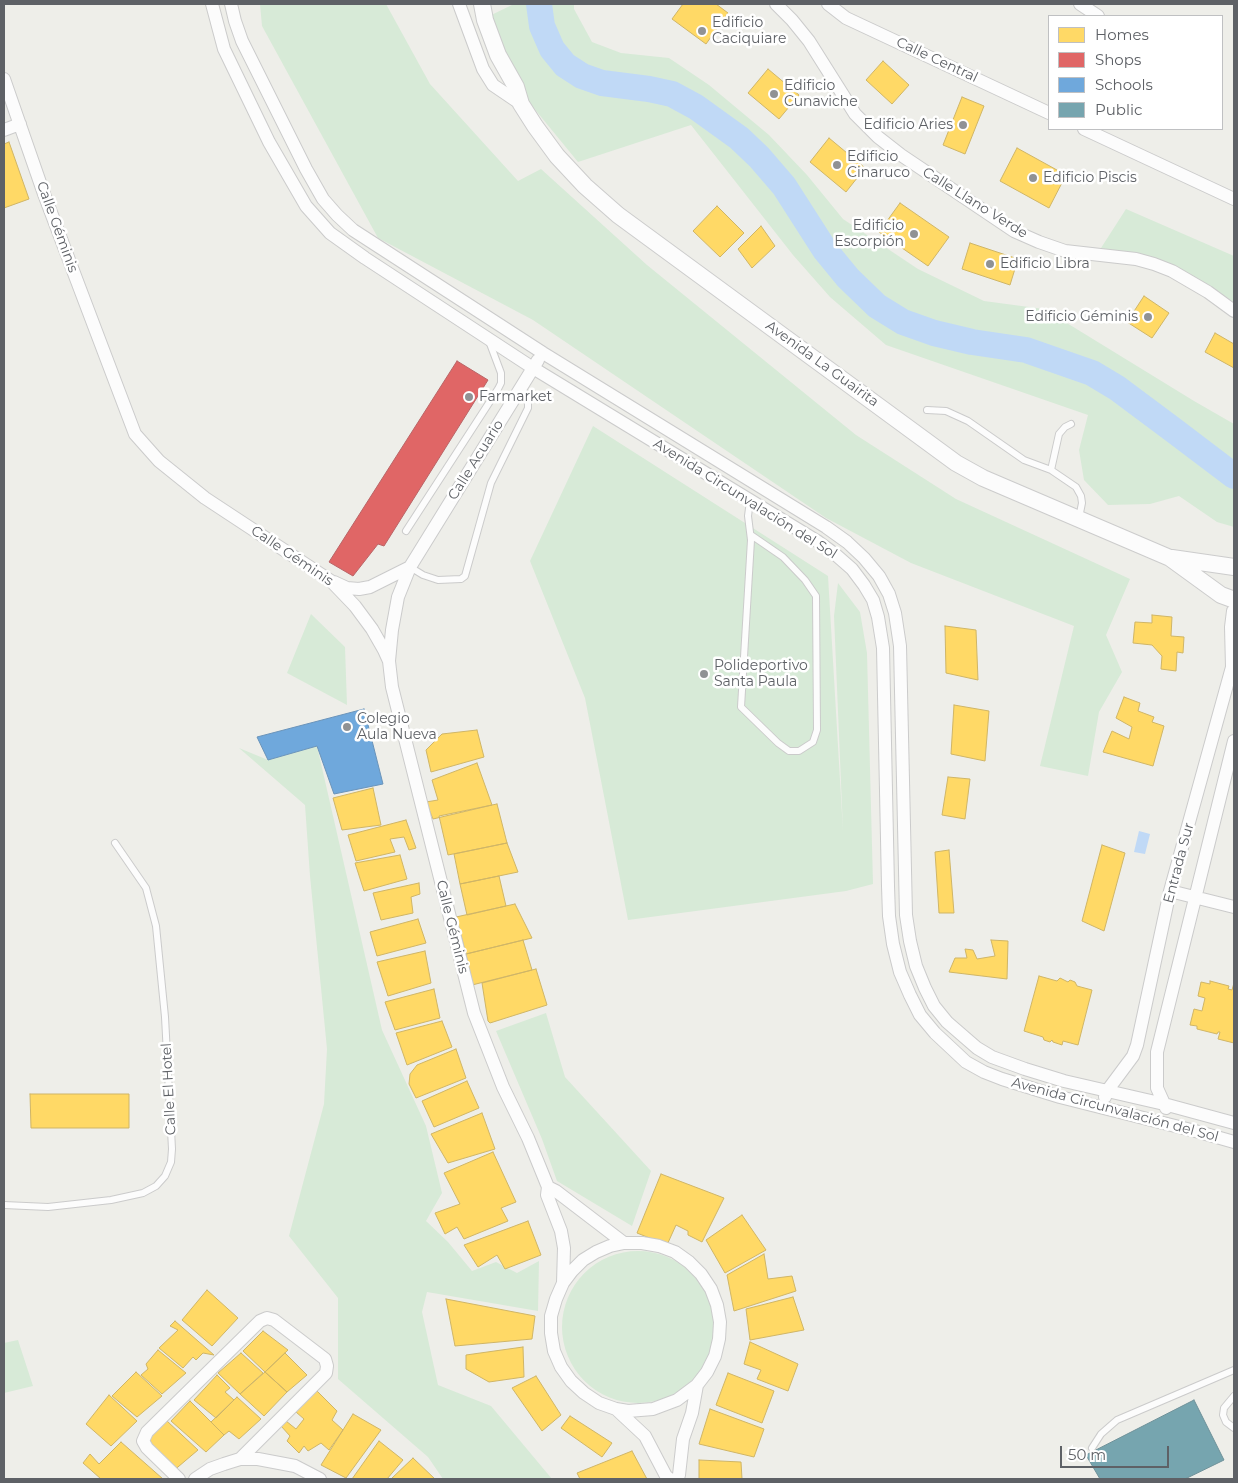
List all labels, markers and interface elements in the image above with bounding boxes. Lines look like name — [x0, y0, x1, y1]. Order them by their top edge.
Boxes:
place label: Edificio Caciquiare — [712, 15, 786, 48]
legend — [1048, 15, 1223, 130]
marker: Edificio Caciquiare — [696, 25, 708, 37]
text: Homes — [1095, 25, 1149, 44]
street label: Calle Central — [894, 34, 980, 86]
text: Shops — [1095, 50, 1141, 69]
text: Schools — [1095, 75, 1153, 94]
place label: Edificio Cunaviche — [784, 78, 858, 110]
marker: Edificio Cunaviche — [768, 88, 780, 100]
text: Public — [1095, 100, 1143, 119]
place label: Edificio Aries — [863, 117, 953, 133]
marker: Edificio Aries — [957, 119, 969, 131]
place label: Edificio Cinaruco — [847, 149, 910, 182]
marker: Edificio Cinaruco — [831, 159, 843, 171]
street label: Calle Llano Verde — [919, 164, 1031, 242]
place label: Edificio Piscis — [1043, 170, 1137, 186]
marker: Edificio Piscis — [1027, 172, 1039, 184]
street label: Calle Géminis — [33, 179, 81, 275]
place label: Edificio Escorpión — [834, 218, 904, 250]
marker: Edificio Escorpión — [908, 228, 920, 240]
place label: Edificio Libra — [1000, 256, 1090, 272]
marker: Edificio Libra — [984, 258, 996, 270]
place label: Edificio Géminis — [1025, 309, 1138, 325]
marker: Edificio Géminis — [1142, 311, 1154, 323]
street label: Avenida La Guairita — [762, 317, 882, 411]
place label: Farmarket — [479, 389, 552, 405]
marker: Farmarket — [463, 391, 475, 403]
street label: Calle Acuario — [445, 417, 507, 503]
street label: Avenida Circunvalación del Sol — [650, 435, 840, 563]
street label: Calle Géminis — [248, 522, 336, 590]
place label: Polideportivo Santa Paula — [714, 658, 808, 690]
marker: Polideportivo Santa Paula — [698, 668, 710, 680]
place label: Colegio Aula Nueva — [357, 711, 437, 744]
marker: Colegio Aula Nueva — [341, 721, 353, 733]
street label: Entrada Sur — [1160, 821, 1198, 905]
street label: Calle Géminis — [432, 879, 472, 975]
street label: Calle El Hotel — [158, 1042, 180, 1136]
street label: Avenida Circunvalación del Sol — [1010, 1074, 1220, 1146]
scale bar — [1063, 1436, 1172, 1468]
text: 50 m — [1068, 1445, 1106, 1464]

